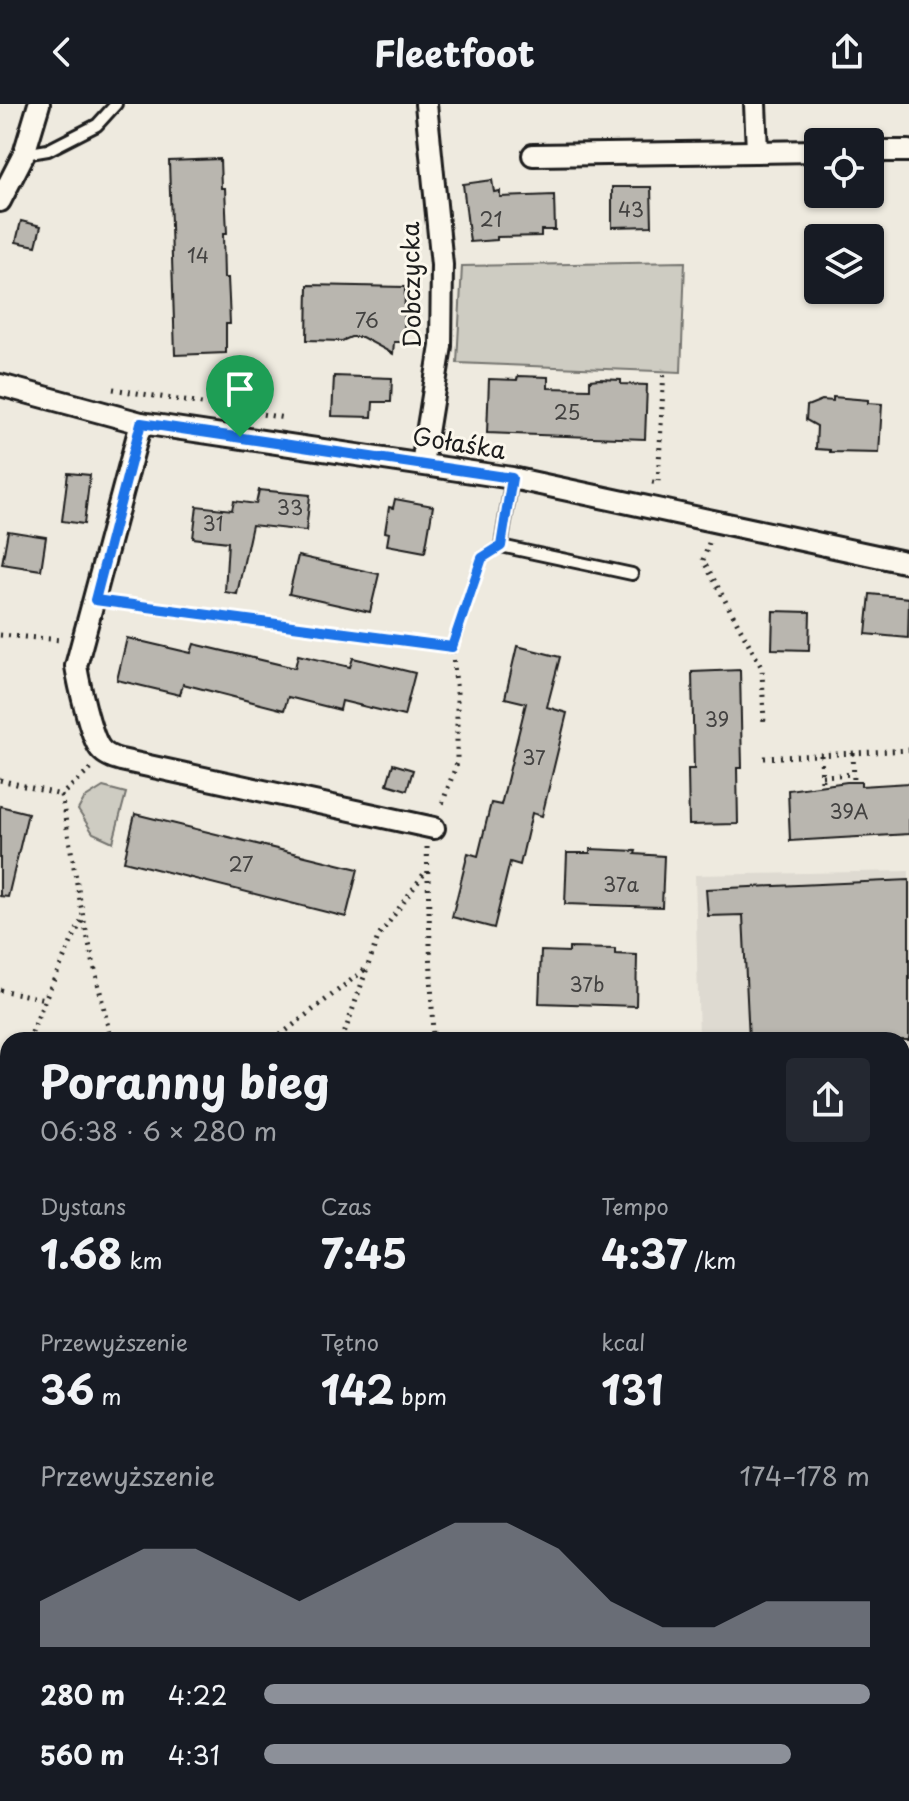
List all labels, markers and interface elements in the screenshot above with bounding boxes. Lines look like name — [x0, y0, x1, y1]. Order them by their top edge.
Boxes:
text: Fleetfoot — [374, 25, 535, 79]
icon: back — [40, 30, 84, 74]
icon: share — [825, 30, 869, 74]
map controls — [804, 128, 884, 304]
button: locate — [804, 128, 884, 208]
house number: 43 — [618, 194, 644, 224]
house number: 21 — [479, 204, 503, 234]
street label: Dobczycka — [391, 221, 429, 349]
button: layers — [804, 224, 884, 304]
house number: 14 — [187, 240, 209, 270]
house number: 76 — [355, 305, 379, 335]
pin — [206, 355, 274, 437]
icon: arrive — [218, 367, 262, 411]
house number: 25 — [554, 397, 580, 427]
street label: Gołaśka — [410, 417, 509, 467]
house number: 33 — [277, 492, 303, 522]
house number: 31 — [203, 508, 223, 538]
house number: 39 — [705, 704, 729, 734]
house number: 37 — [522, 742, 546, 772]
house number: 39A — [829, 796, 869, 826]
house number: 27 — [229, 849, 253, 879]
house number: 37a — [603, 869, 640, 899]
house number: 37b — [570, 969, 605, 999]
text: Poranny bieg — [40, 1048, 329, 1114]
button: share — [786, 1058, 870, 1142]
text: 06:38 · 6 × 280 m — [40, 1111, 277, 1150]
text: Dystans — [40, 1189, 126, 1222]
text: Czas — [321, 1189, 372, 1222]
text: Tempo — [601, 1189, 669, 1222]
text: 1.68 — [40, 1222, 122, 1283]
text: 7:45 — [321, 1222, 407, 1283]
text: 4:37 — [601, 1222, 687, 1283]
text: km — [122, 1243, 163, 1276]
text: /km — [687, 1243, 736, 1276]
text: Przewyższenie — [40, 1325, 188, 1358]
text: Tętno — [321, 1325, 379, 1358]
text: kcal — [601, 1325, 645, 1358]
text: 36 — [40, 1358, 94, 1419]
text: 142 — [321, 1358, 394, 1419]
text: 131 — [601, 1358, 663, 1419]
text: m — [94, 1379, 122, 1412]
text: bpm — [394, 1379, 447, 1412]
text: Przewyższenie — [40, 1456, 215, 1495]
text: 174–178 m — [739, 1456, 870, 1495]
text: 280 m — [40, 1675, 125, 1714]
text: 4:22 — [168, 1675, 228, 1714]
text: 560 m — [40, 1735, 125, 1774]
text: 4:31 — [168, 1735, 220, 1774]

